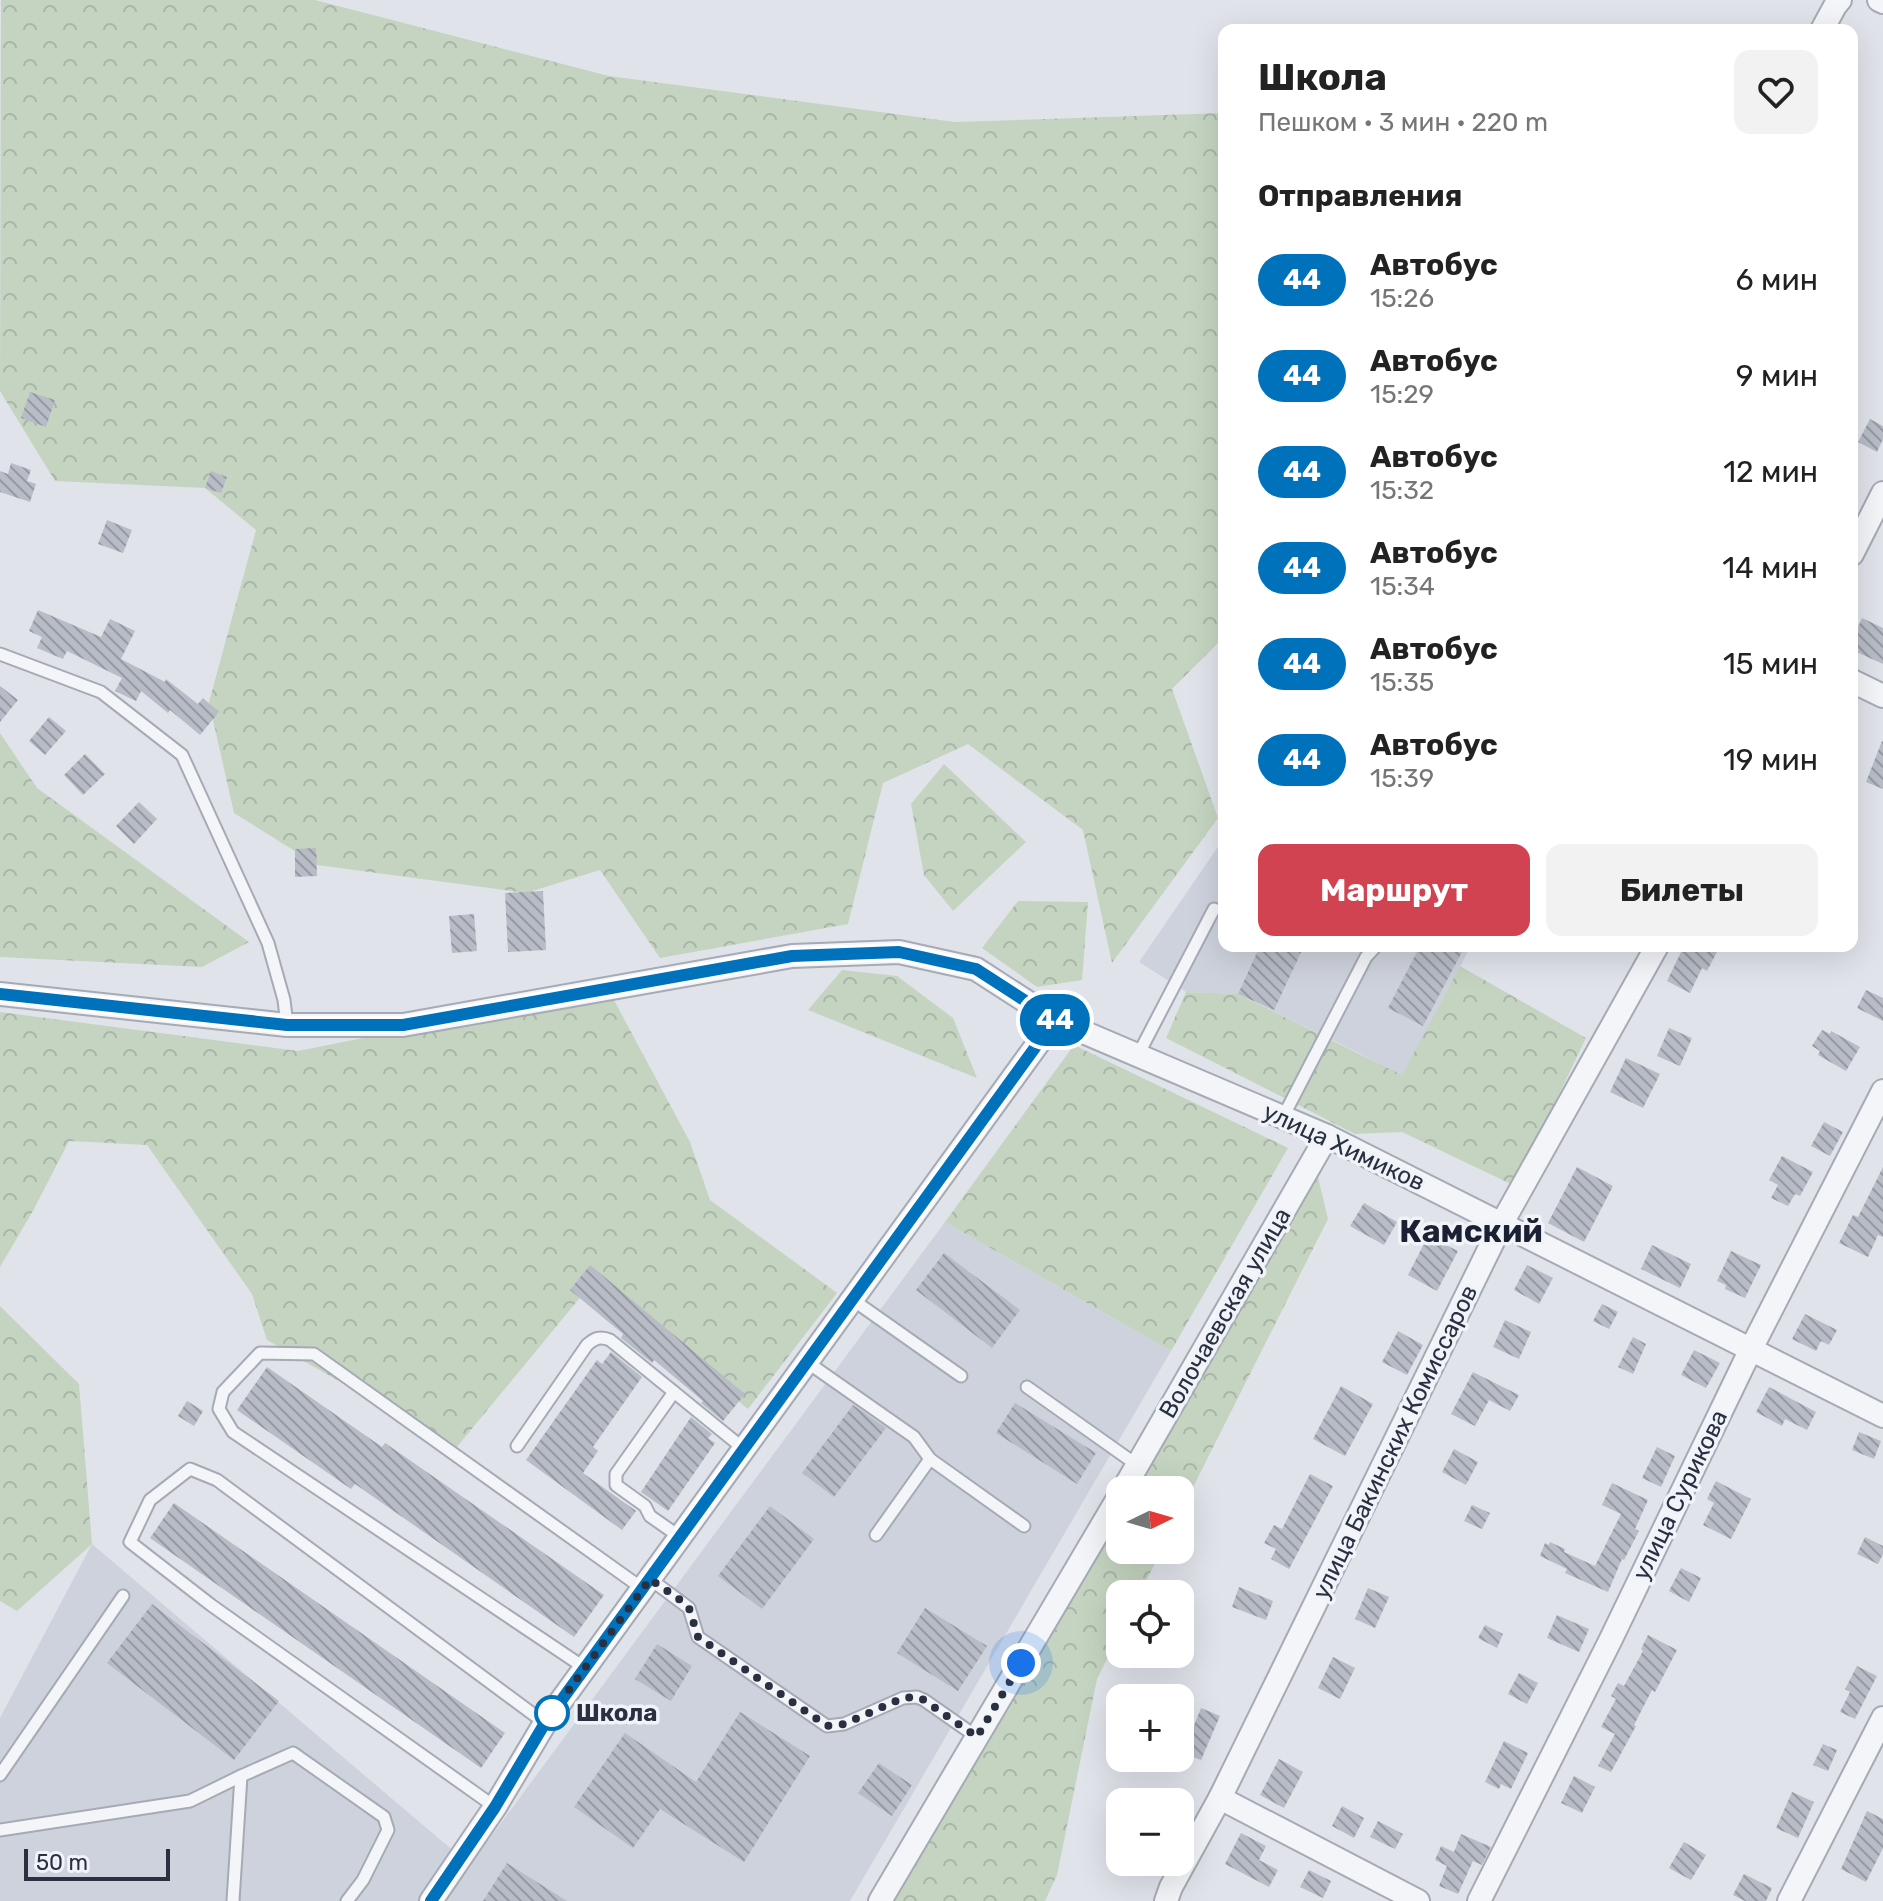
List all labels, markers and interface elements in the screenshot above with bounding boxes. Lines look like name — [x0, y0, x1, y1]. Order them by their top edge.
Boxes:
button: heart — [1734, 50, 1818, 134]
text: Школа — [1258, 54, 1387, 100]
text: Пешком · 3 мин · 220 m — [1258, 107, 1548, 138]
text: Отправления — [1258, 178, 1462, 214]
text: Автобус — [1370, 247, 1498, 283]
text: 6 мин — [1736, 262, 1818, 298]
text: 44 — [1283, 263, 1321, 296]
text: 15:26 — [1370, 283, 1434, 314]
text: Автобус — [1370, 343, 1498, 379]
text: 9 мин — [1736, 358, 1818, 394]
text: 44 — [1283, 359, 1321, 392]
text: 15:29 — [1370, 379, 1434, 410]
text: Автобус — [1370, 439, 1498, 475]
text: 12 мин — [1723, 454, 1818, 490]
text: 44 — [1283, 455, 1321, 488]
text: 15:32 — [1370, 475, 1434, 506]
text: Автобус — [1370, 535, 1498, 571]
text: 14 мин — [1722, 550, 1818, 586]
text: 44 — [1283, 551, 1321, 584]
text: 15:34 — [1370, 571, 1435, 602]
text: Автобус — [1370, 631, 1498, 667]
text: 15 мин — [1723, 646, 1818, 682]
text: 44 — [1283, 647, 1321, 680]
text: 15:35 — [1370, 667, 1434, 698]
text: Автобус — [1370, 727, 1498, 763]
text: 19 мин — [1723, 742, 1818, 778]
text: 44 — [1283, 743, 1321, 776]
text: 15:39 — [1370, 763, 1434, 794]
button: Маршрут — [1258, 844, 1530, 936]
button: Билеты — [1546, 844, 1818, 936]
line badge: 44 — [1019, 994, 1091, 1046]
text: 44 — [1036, 1003, 1074, 1036]
street label: улица Химиков — [1259, 1097, 1429, 1197]
street label: Волочаевская улица — [1153, 1203, 1297, 1423]
district label: Камский — [1399, 1212, 1543, 1250]
street label: улица Бакинских Комиссаров — [1307, 1280, 1483, 1604]
street label: улица Сурикова — [1627, 1405, 1733, 1585]
north arrow — [1106, 1476, 1194, 1564]
map controls — [1106, 1476, 1194, 1876]
button: locate — [1106, 1580, 1194, 1668]
your location — [1001, 1643, 1041, 1683]
button: + — [1106, 1684, 1194, 1772]
marker: Школа — [535, 1696, 569, 1730]
place label: Школа — [576, 1699, 657, 1727]
button: − — [1106, 1788, 1194, 1876]
scale bar — [24, 1845, 170, 1881]
text: 50 m — [36, 1849, 88, 1876]

